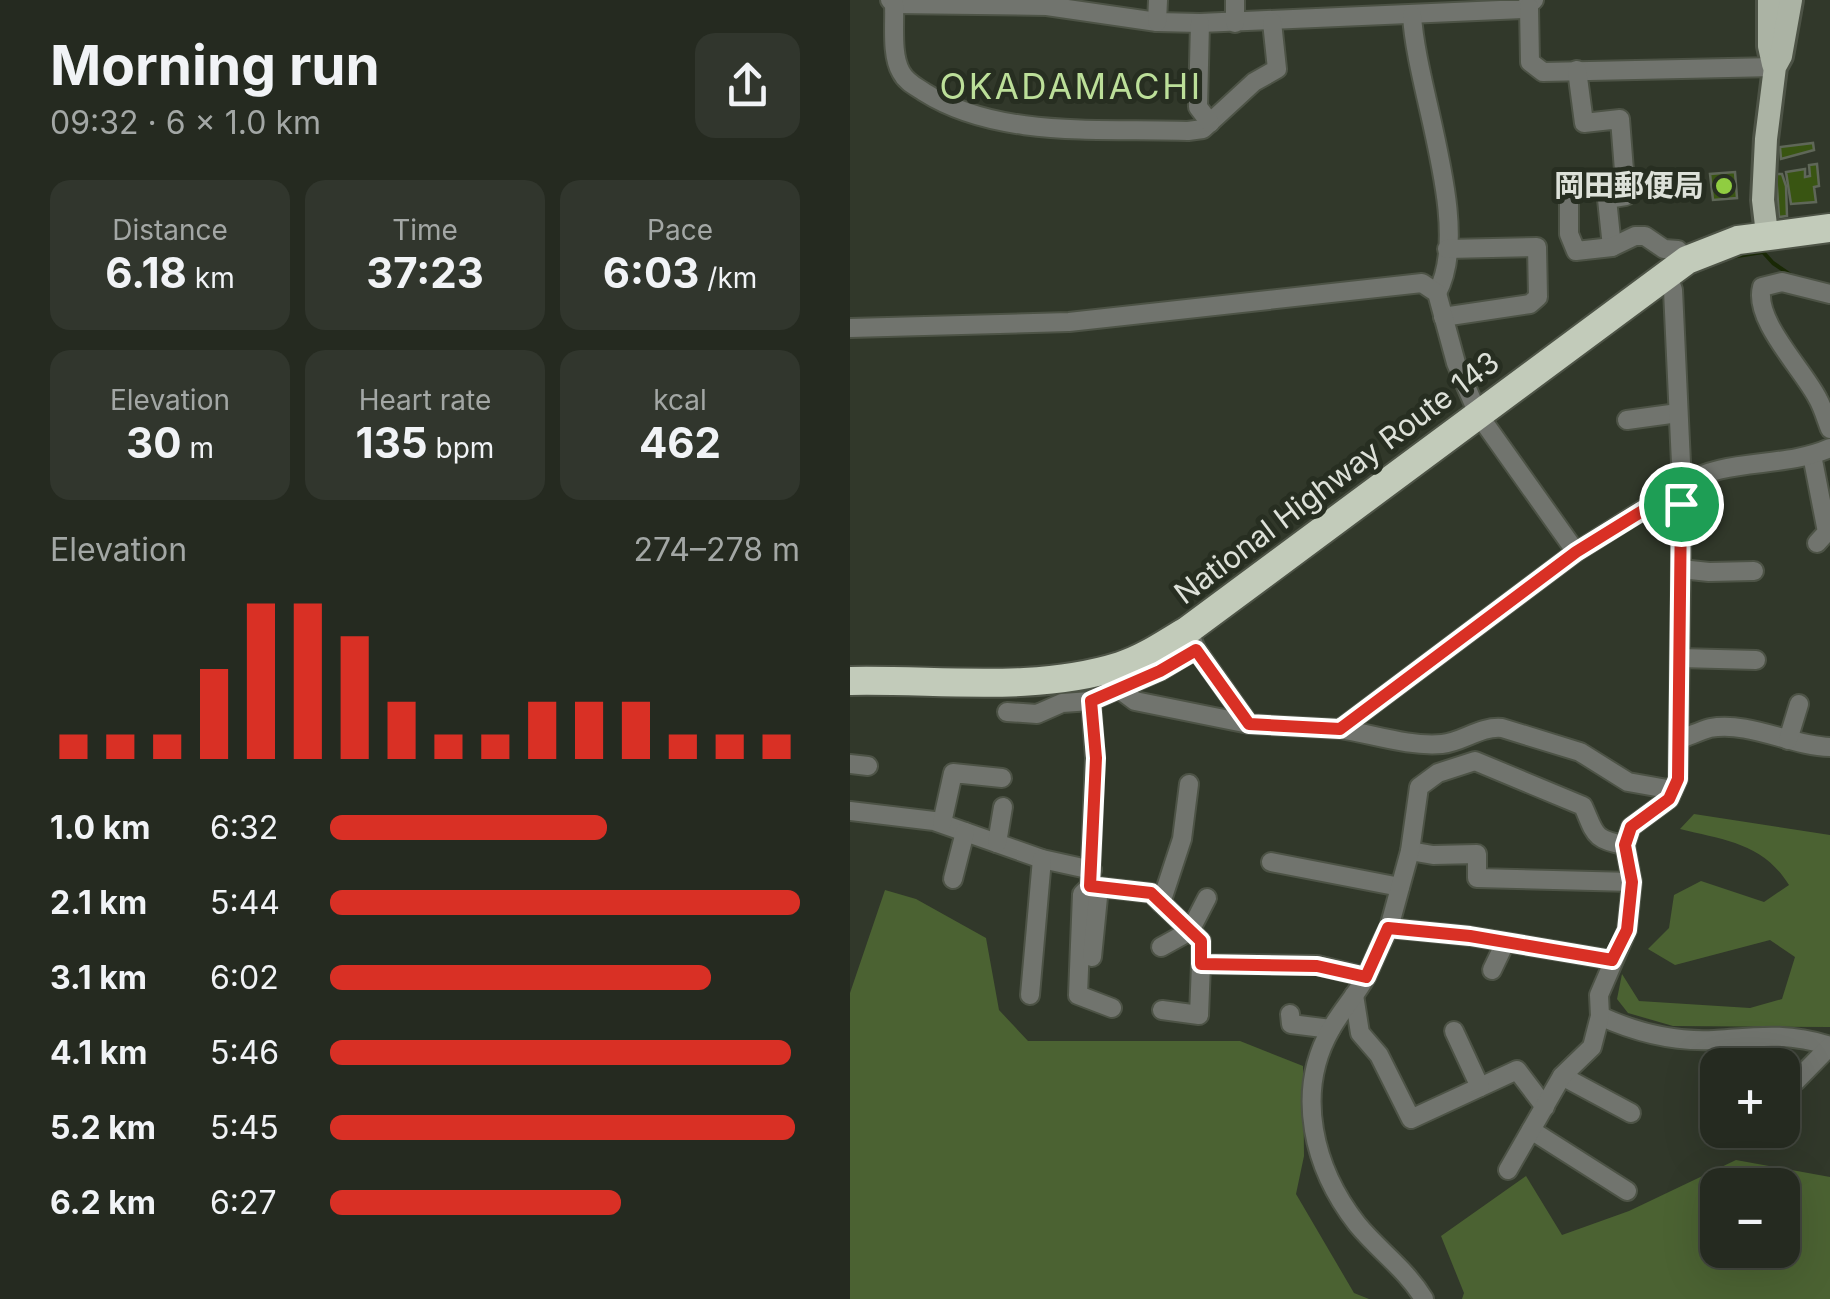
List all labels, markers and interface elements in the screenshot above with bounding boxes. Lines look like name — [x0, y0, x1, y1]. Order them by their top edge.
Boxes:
text: Morning run — [50, 32, 380, 98]
button: share — [695, 33, 800, 138]
district label: OKADAMACHI — [939, 65, 1203, 107]
text: 09:32 · 6 × 1.0 km — [50, 103, 321, 142]
place label: 岡田郵便局 — [1554, 167, 1704, 203]
marker: 岡田郵便局 — [1713, 175, 1735, 197]
text: Distance — [112, 213, 228, 247]
text: Time — [392, 213, 458, 247]
text: Pace — [647, 213, 713, 247]
text: 6.18 — [105, 247, 187, 298]
text: 37:23 — [366, 247, 484, 298]
text: 6:03 — [603, 247, 699, 298]
text: km — [187, 261, 235, 295]
text: /km — [699, 261, 757, 295]
street label: National Highway Route 143 — [1167, 343, 1506, 611]
text: Elevation — [110, 383, 230, 417]
text: Heart rate — [359, 383, 491, 417]
text: kcal — [653, 383, 707, 417]
text: 30 — [126, 417, 182, 468]
text: 135 — [356, 417, 428, 468]
text: 462 — [639, 417, 721, 468]
text: m — [182, 431, 214, 465]
text: bpm — [428, 431, 494, 465]
pin — [1639, 462, 1724, 547]
icon: arrive — [1654, 477, 1709, 532]
text: Elevation — [50, 530, 187, 569]
text: 274–278 m — [634, 530, 800, 569]
text: 1.0 km — [50, 808, 150, 847]
text: 6:32 — [210, 808, 278, 847]
text: 2.1 km — [50, 883, 147, 922]
text: 5:44 — [210, 883, 280, 922]
text: 3.1 km — [50, 958, 147, 997]
text: 6:02 — [210, 958, 279, 997]
text: 4.1 km — [50, 1033, 148, 1072]
text: 5:46 — [210, 1033, 279, 1072]
map controls — [1700, 1048, 1800, 1268]
button: + — [1700, 1048, 1800, 1148]
text: 5.2 km — [50, 1108, 156, 1147]
text: 5:45 — [210, 1108, 279, 1147]
button: − — [1700, 1168, 1800, 1268]
text: 6.2 km — [50, 1183, 156, 1222]
text: 6:27 — [210, 1183, 277, 1222]

